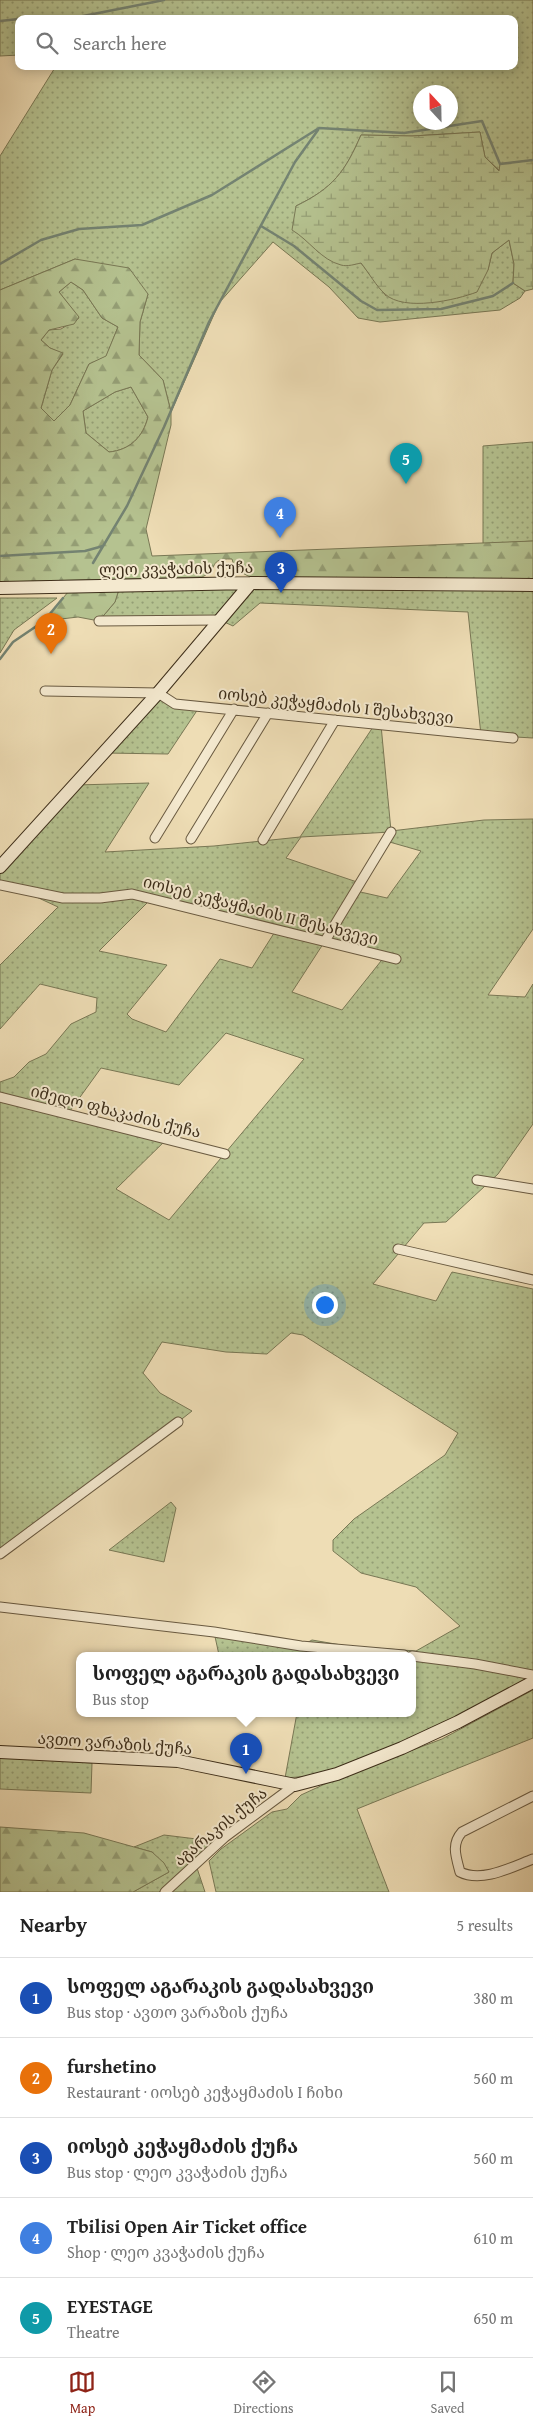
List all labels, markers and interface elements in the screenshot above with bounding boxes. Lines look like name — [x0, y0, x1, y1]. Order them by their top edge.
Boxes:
search box — [15, 15, 518, 70]
icon: search — [33, 29, 61, 57]
text: Search here — [73, 29, 167, 57]
north arrow — [413, 85, 458, 130]
pin: 5 — [390, 443, 422, 484]
pin: 4 — [264, 497, 296, 538]
pin: 3 — [265, 552, 297, 593]
street label: ლეო კვაჭაძის ქუჩა — [99, 555, 253, 581]
pin: 2 — [35, 613, 67, 654]
street label: იოსებ კეჭაყმაძის I შესახვევი — [217, 681, 455, 729]
street label: იოსებ კეჭაყმაძის II შესახვევი — [141, 869, 381, 951]
street label: იმედო ფხაკაძის ქუჩა — [28, 1078, 204, 1144]
your location — [312, 1292, 338, 1318]
popup — [76, 1652, 416, 1717]
text: სოფელ აგარაკის გადასახვევი — [93, 1659, 399, 1687]
text: Bus stop — [93, 1687, 149, 1711]
street label: ავთო ვარაზის ქუჩა — [37, 1726, 193, 1760]
pin: 1 — [230, 1733, 262, 1774]
street label: აგარაკის ქუჩა — [168, 1781, 272, 1871]
text: Nearby — [20, 1909, 87, 1940]
text: 5 results — [456, 1913, 513, 1937]
text: სოფელ აგარაკის გადასახვევი — [67, 1972, 374, 2000]
text: 1 — [32, 1986, 40, 2010]
text: 380 m — [473, 1986, 513, 2010]
text: Bus stop · ავთო ვარაზის ქუჩა — [67, 2000, 288, 2024]
text: furshetino — [67, 2052, 156, 2080]
text: 2 — [32, 2066, 40, 2090]
text: 560 m — [473, 2066, 513, 2090]
text: Restaurant · იოსებ კეჭაყმაძის I ჩიხი — [67, 2080, 343, 2104]
text: იოსებ კეჭაყმაძის ქუჩა — [67, 2132, 298, 2160]
text: 3 — [32, 2146, 40, 2170]
text: 560 m — [473, 2146, 513, 2170]
text: Bus stop · ლეო კვაჭაძის ქუჩა — [67, 2160, 288, 2184]
text: Tbilisi Open Air Ticket office — [67, 2212, 307, 2240]
text: 4 — [32, 2226, 40, 2250]
text: 610 m — [473, 2226, 513, 2250]
text: Shop · ლეო კვაჭაძის ქუჩა — [67, 2240, 265, 2264]
text: EYESTAGE — [67, 2292, 153, 2320]
text: 5 — [32, 2306, 40, 2330]
text: 650 m — [473, 2306, 513, 2330]
text: Theatre — [67, 2320, 120, 2344]
tab: Map — [68, 2368, 96, 2418]
tab: Directions — [233, 2368, 294, 2418]
tab: Saved — [431, 2368, 465, 2418]

